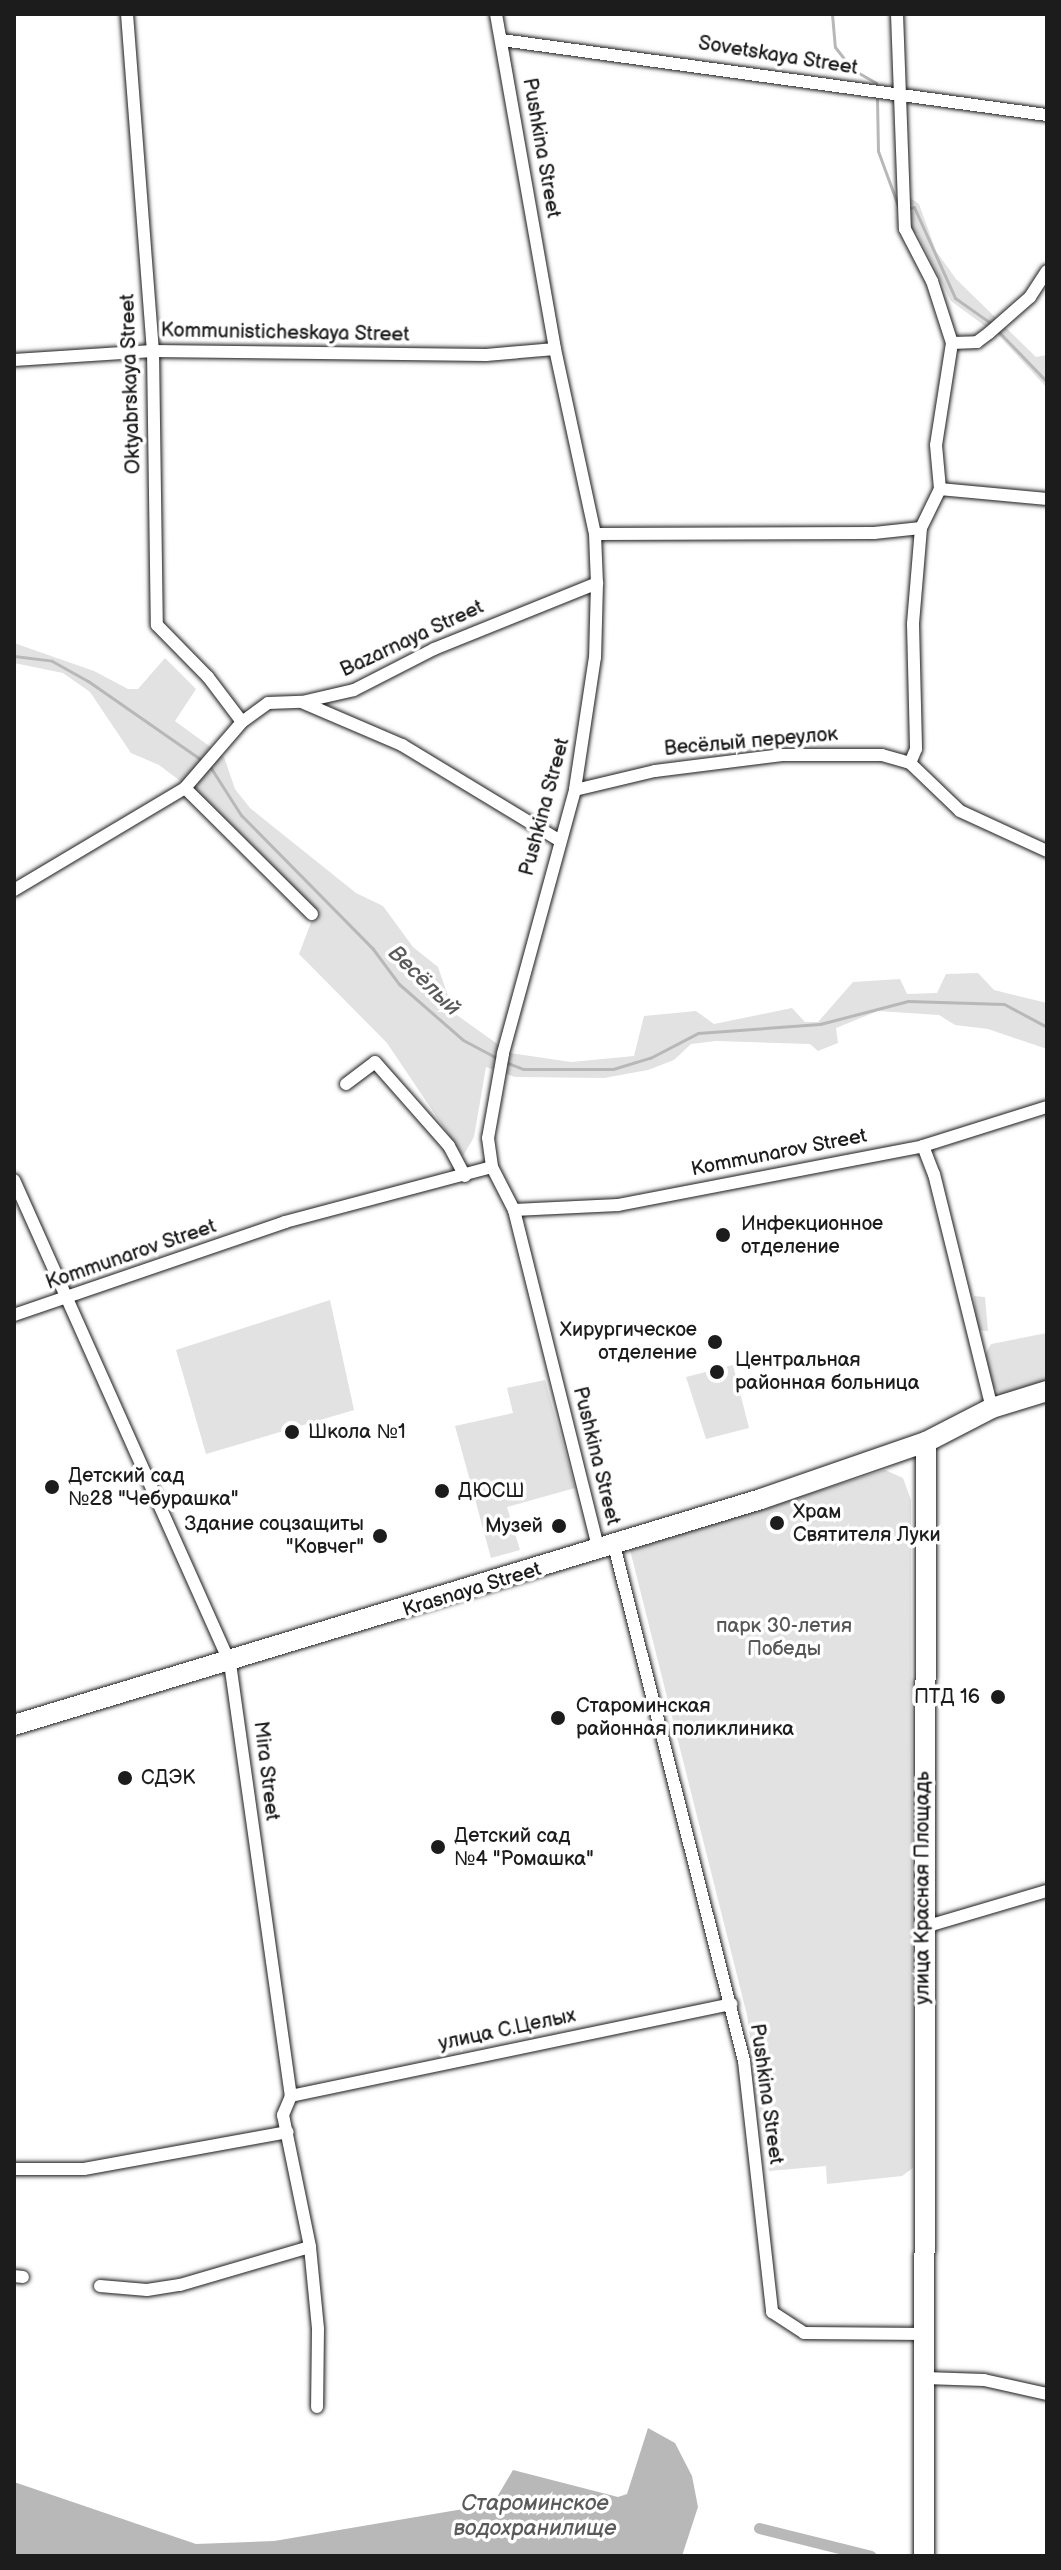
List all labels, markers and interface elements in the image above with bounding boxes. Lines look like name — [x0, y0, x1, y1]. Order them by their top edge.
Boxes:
street label: Sovetskaya Street — [696, 32, 860, 80]
street label: Pushkina Street — [517, 76, 565, 220]
street label: Oktyabrskaya Street — [116, 293, 146, 475]
street label: Kommunisticheskaya Street — [160, 319, 410, 347]
street label: Bazarnaya Street — [336, 595, 488, 683]
street label: Весёлый переулок — [663, 722, 839, 762]
street label: Pushkina Street — [515, 735, 575, 879]
water label: Весёлый — [382, 940, 466, 1022]
street label: Kommunarov Street — [689, 1124, 869, 1182]
place label: Инфекционное отделение — [741, 1212, 883, 1259]
street label: Kommunarov Street — [43, 1215, 219, 1295]
marker: Инфекционное отделение — [712, 1224, 734, 1246]
place label: Хирургическое отделение — [560, 1318, 697, 1365]
marker: Хирургическое отделение — [704, 1331, 726, 1353]
place label: Центральная районная больница — [735, 1348, 919, 1395]
marker: Центральная районная больница — [706, 1361, 728, 1383]
street label: Pushkina Street — [567, 1384, 625, 1528]
place label: Школа №1 — [308, 1420, 406, 1444]
marker: Школа №1 — [283, 1423, 301, 1441]
place label: Детский сад №28 "Чебурашка" — [68, 1464, 238, 1511]
marker: Детский сад №28 "Чебурашка" — [43, 1478, 61, 1496]
place label: ДЮСШ — [458, 1479, 525, 1503]
marker: ДЮСШ — [433, 1482, 451, 1500]
place label: Храм Святителя Луки — [793, 1500, 941, 1547]
place label: Здание соцзащиты "Ковчег" — [185, 1512, 364, 1559]
place label: Музей — [485, 1514, 543, 1538]
marker: Храм Святителя Луки — [768, 1514, 786, 1532]
marker: Музей — [550, 1517, 568, 1535]
marker: Здание соцзащиты "Ковчег" — [371, 1527, 389, 1545]
street label: Krasnaya Street — [400, 1558, 544, 1622]
park label: парк 30-летия Победы — [716, 1615, 852, 1662]
place label: ПТД 16 — [914, 1685, 980, 1709]
marker: ПТД 16 — [987, 1686, 1009, 1708]
place label: Староминская районная поликлиника — [576, 1694, 794, 1741]
marker: Староминская районная поликлиника — [547, 1707, 569, 1729]
street label: Mira Street — [248, 1720, 284, 1822]
place label: СДЭК — [141, 1766, 195, 1790]
marker: СДЭК — [116, 1769, 134, 1787]
street label: улица Красная Площадь — [911, 1771, 935, 2005]
place label: Детский сад №4 "Ромашка" — [454, 1824, 594, 1871]
marker: Детский сад №4 "Ромашка" — [429, 1838, 447, 1856]
street label: улица С.Целых — [436, 2004, 578, 2056]
street label: Pushkina Street — [744, 2022, 788, 2166]
water label: Староминское водохранилище — [453, 2490, 617, 2542]

